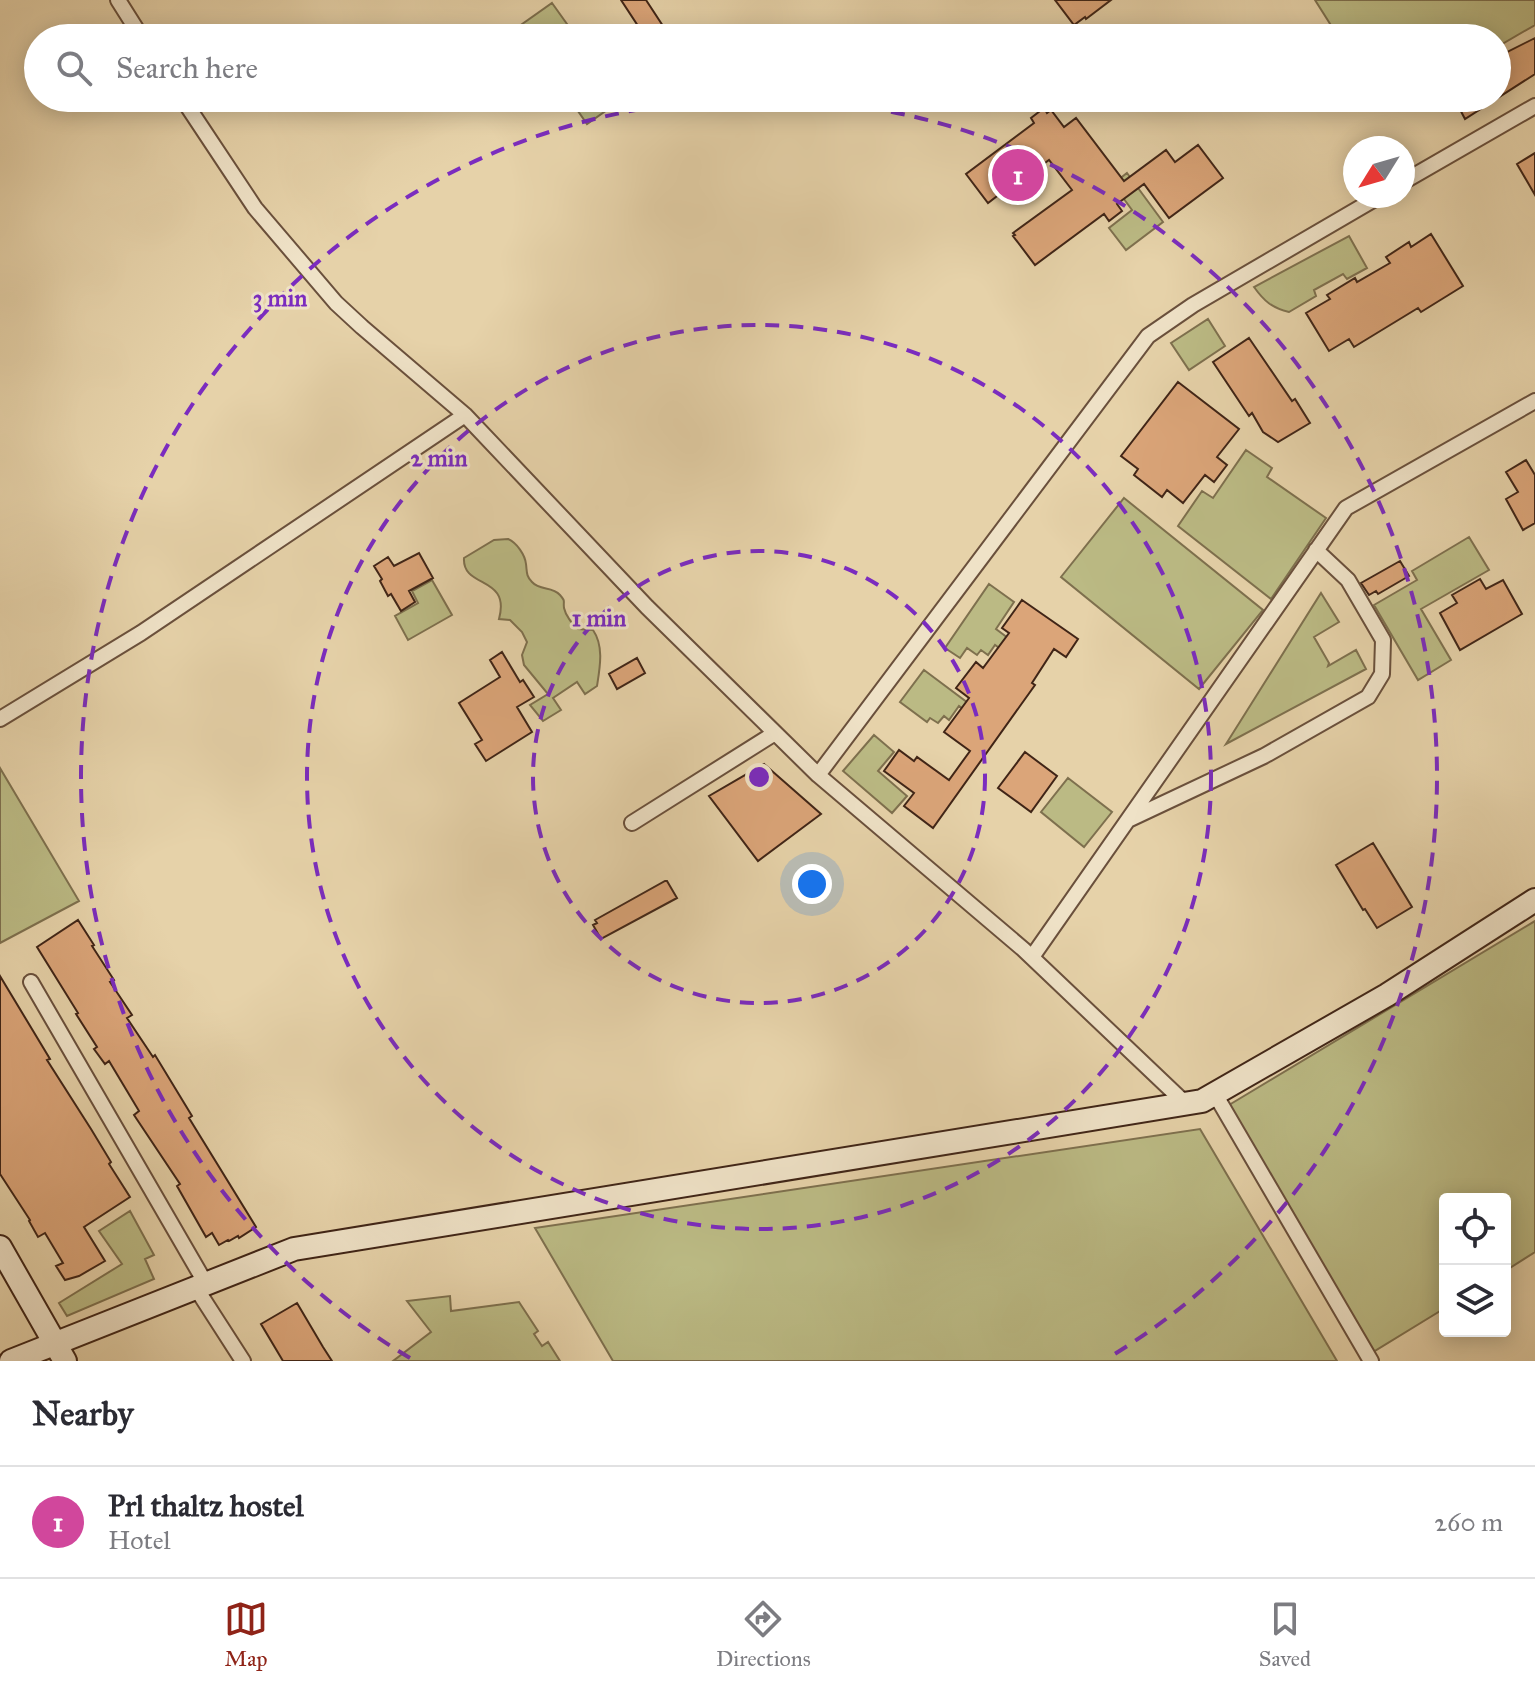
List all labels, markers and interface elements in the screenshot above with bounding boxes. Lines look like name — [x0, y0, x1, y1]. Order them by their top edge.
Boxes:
search box — [24, 24, 1511, 112]
icon: search — [52, 46, 96, 90]
text: Search here — [116, 50, 258, 86]
north arrow — [1343, 136, 1415, 208]
pin: 1 — [992, 145, 1044, 205]
text: 3 min — [253, 283, 307, 313]
text: 2 min — [411, 443, 467, 473]
text: 1 min — [572, 603, 626, 633]
centre of rings — [745, 763, 773, 791]
your location — [792, 864, 832, 904]
map controls — [1439, 1193, 1511, 1337]
button: locate — [1439, 1193, 1511, 1265]
button: layers — [1439, 1265, 1511, 1337]
text: Nearby — [32, 1393, 134, 1434]
text: Prl thaltz hostel — [108, 1488, 304, 1524]
text: 1 — [53, 1506, 63, 1538]
text: 260 m — [1434, 1506, 1503, 1538]
text: Hotel — [108, 1524, 171, 1556]
tab: Map — [224, 1597, 268, 1672]
tab: Directions — [716, 1597, 811, 1672]
tab: Saved — [1259, 1597, 1311, 1672]

